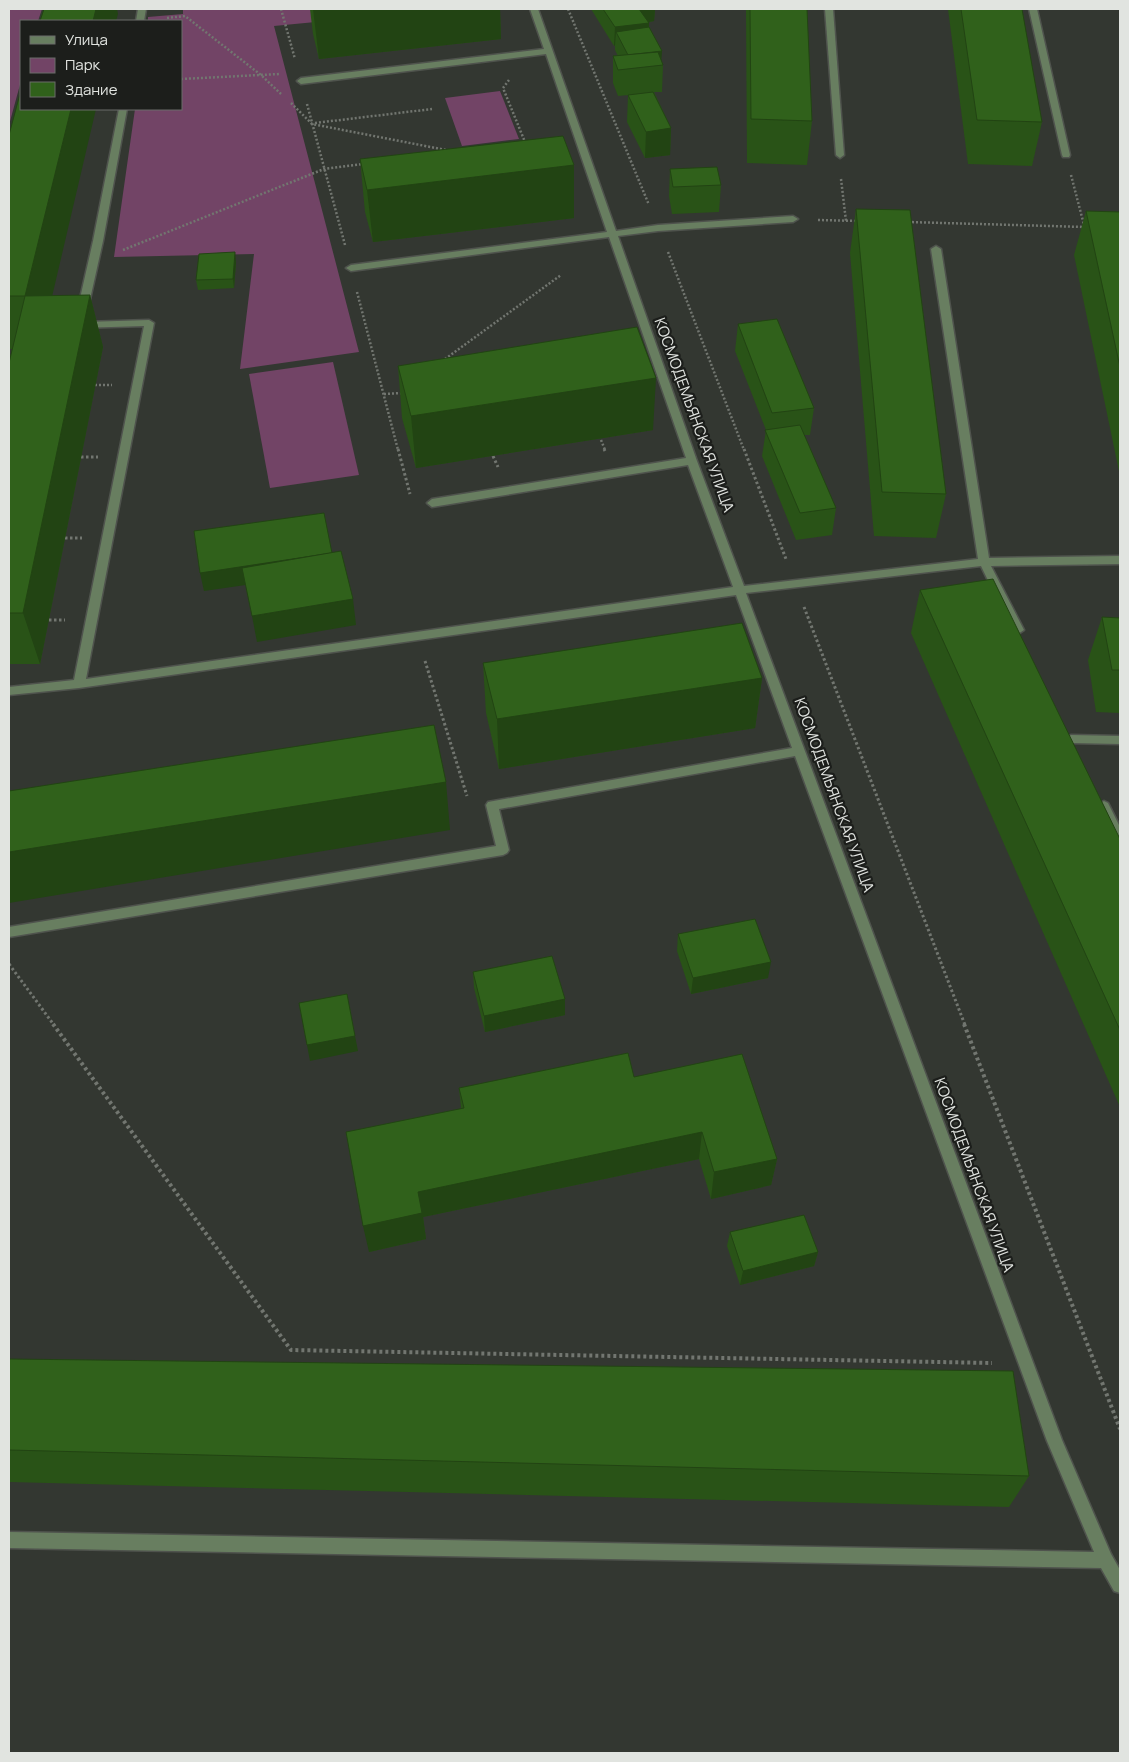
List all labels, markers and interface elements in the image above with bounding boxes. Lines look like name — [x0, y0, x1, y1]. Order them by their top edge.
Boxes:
legend — [20, 20, 182, 110]
text: Улица — [65, 29, 108, 50]
text: Парк — [65, 54, 101, 75]
text: Здание — [65, 79, 118, 100]
street label: КОСМОДЕМЬЯНСКАЯ УЛИЦА — [650, 315, 740, 515]
street label: КОСМОДЕМЬЯНСКАЯ УЛИЦА — [790, 695, 880, 895]
street label: КОСМОДЕМЬЯНСКАЯ УЛИЦА — [930, 1075, 1020, 1275]

